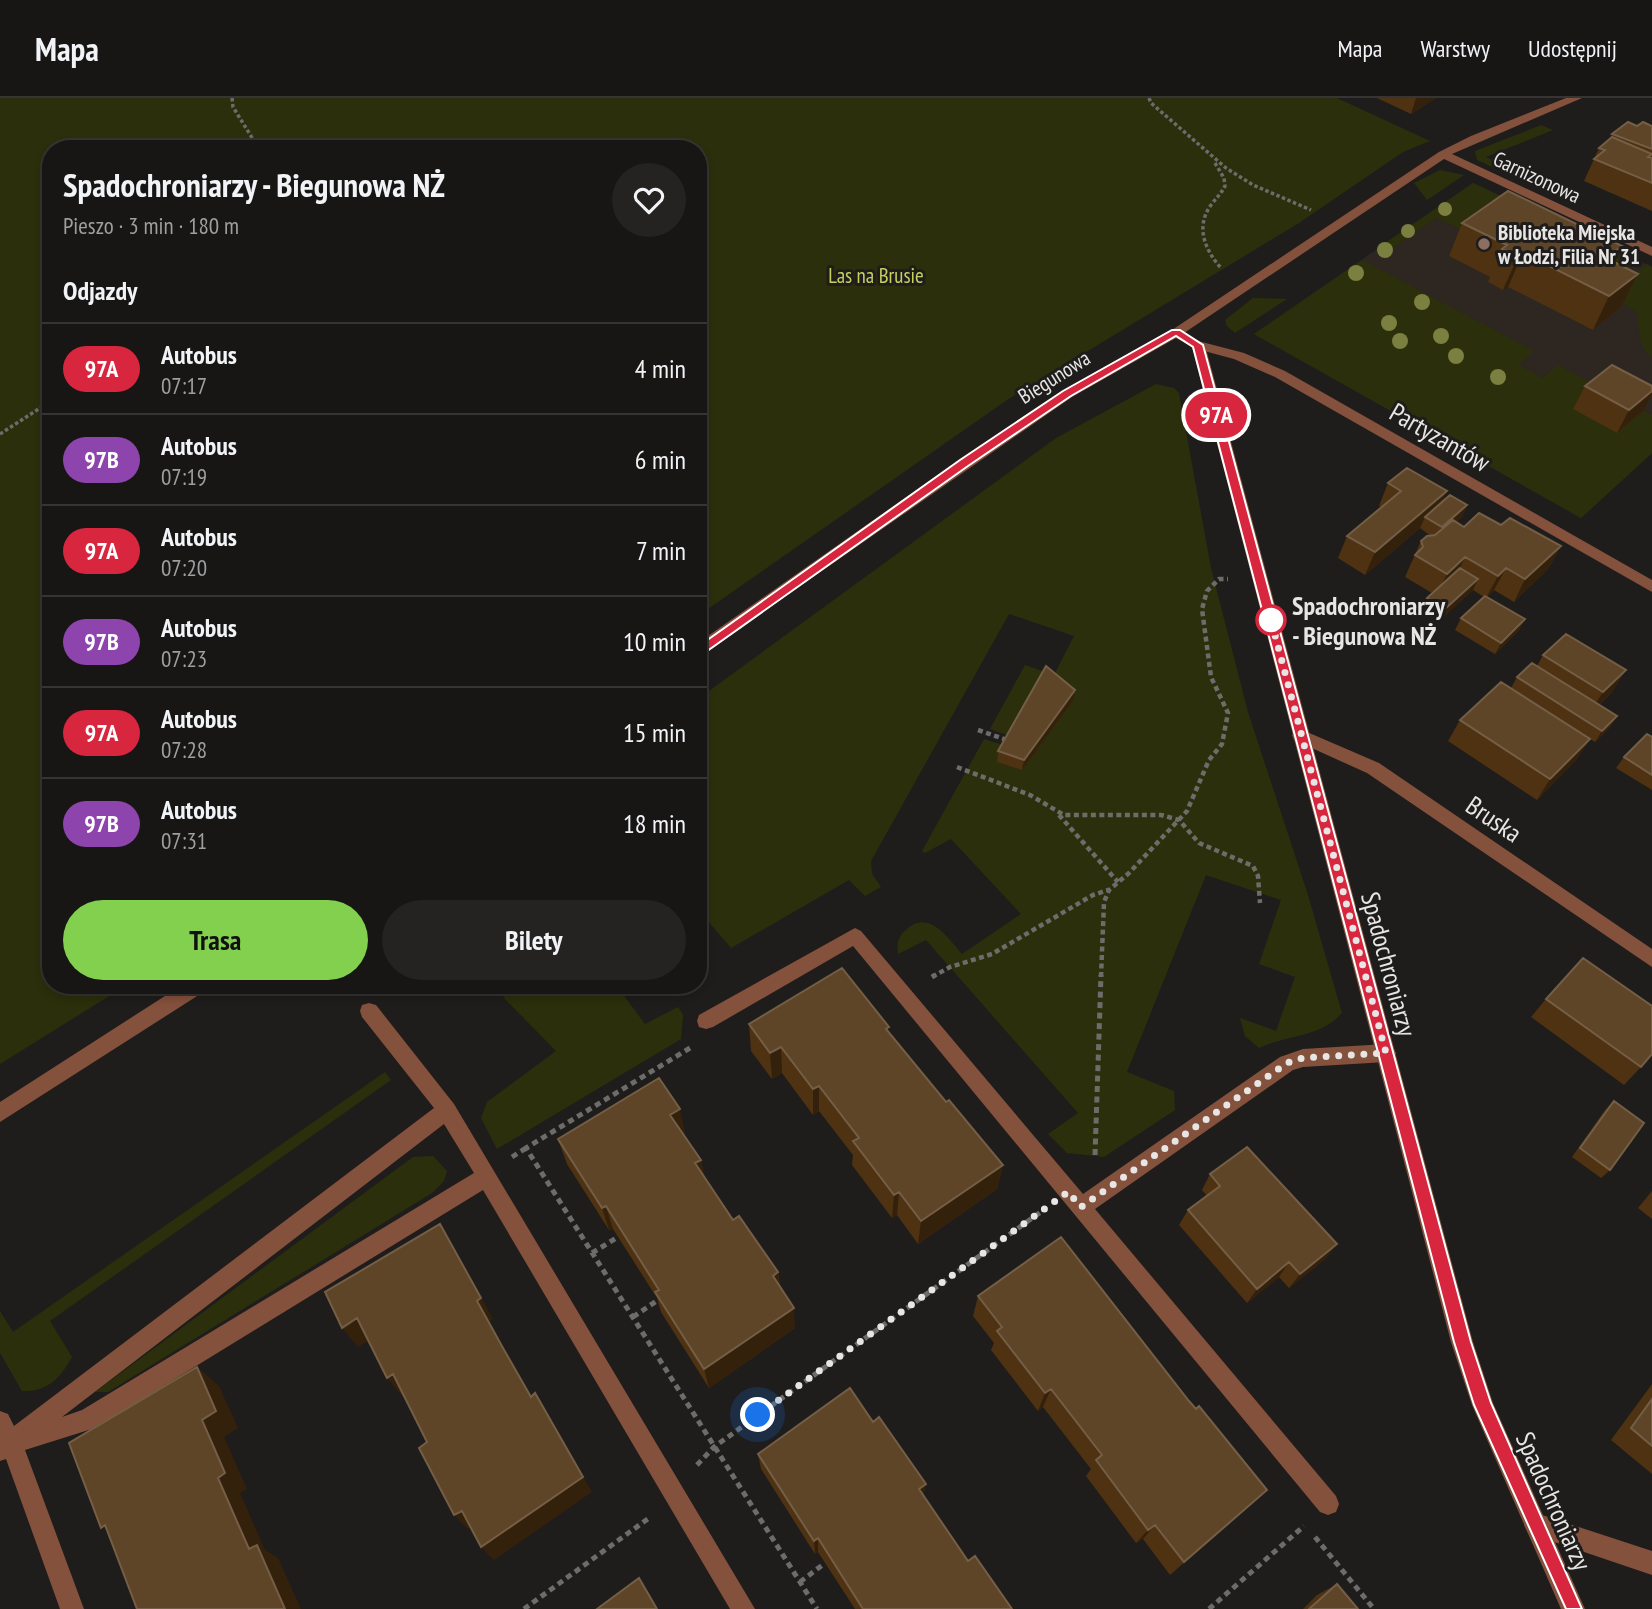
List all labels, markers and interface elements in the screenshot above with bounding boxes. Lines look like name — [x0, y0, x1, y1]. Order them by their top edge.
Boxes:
text: Mapa — [35, 27, 99, 70]
text: Mapa — [1338, 33, 1382, 64]
text: Warstwy — [1420, 33, 1490, 64]
text: Udostępnij — [1528, 33, 1617, 64]
street label: Garnizonowa — [1489, 145, 1585, 209]
text: Spadochroniarzy - Biegunowa NŻ — [63, 163, 445, 206]
button: heart — [612, 163, 686, 237]
text: Pieszo · 3 min · 180 m — [63, 211, 239, 240]
place label: Biblioteka Miejska w Łodzi, Filia Nr 31 — [1497, 219, 1640, 270]
marker: Biblioteka Miejska w Łodzi, Filia Nr 31 — [1476, 236, 1492, 252]
park label: Las na Brusie — [828, 262, 924, 289]
text: Odjazdy — [63, 274, 137, 307]
text: Autobus — [161, 338, 237, 371]
street label: Biegunowa — [1013, 344, 1095, 410]
text: 4 min — [635, 352, 686, 385]
text: 97A — [85, 353, 118, 384]
text: 07:17 — [161, 371, 207, 400]
line badge: 97A — [1176, 392, 1256, 438]
street label: Partyzantów — [1384, 395, 1497, 479]
text: 97A — [1199, 399, 1233, 430]
text: Autobus — [161, 429, 237, 462]
text: 6 min — [635, 443, 686, 476]
text: 97B — [84, 444, 119, 475]
text: 07:19 — [161, 462, 207, 491]
text: Autobus — [161, 520, 237, 553]
text: 7 min — [636, 534, 686, 567]
text: 97A — [85, 535, 118, 566]
text: 07:20 — [161, 553, 207, 582]
place label: Spadochroniarzy - Biegunowa NŻ — [1292, 589, 1446, 652]
marker: Spadochroniarzy - Biegunowa NŻ — [1256, 605, 1286, 635]
text: Autobus — [161, 611, 237, 644]
text: 10 min — [623, 625, 686, 658]
text: 97B — [84, 626, 119, 657]
text: 07:23 — [161, 644, 207, 673]
text: Autobus — [161, 702, 237, 735]
text: 15 min — [623, 716, 686, 749]
text: 97A — [85, 717, 118, 748]
text: 07:28 — [161, 735, 207, 764]
street label: Bruska — [1460, 789, 1528, 849]
text: Autobus — [161, 793, 237, 826]
text: 18 min — [623, 807, 686, 840]
text: 97B — [84, 808, 119, 839]
text: 07:31 — [161, 826, 207, 855]
street label: Spadochroniarzy — [1354, 888, 1424, 1040]
button: Trasa — [63, 900, 368, 980]
button: Bilety — [382, 900, 686, 980]
your location — [740, 1397, 775, 1432]
street label: Spadochroniarzy — [1509, 1427, 1599, 1575]

